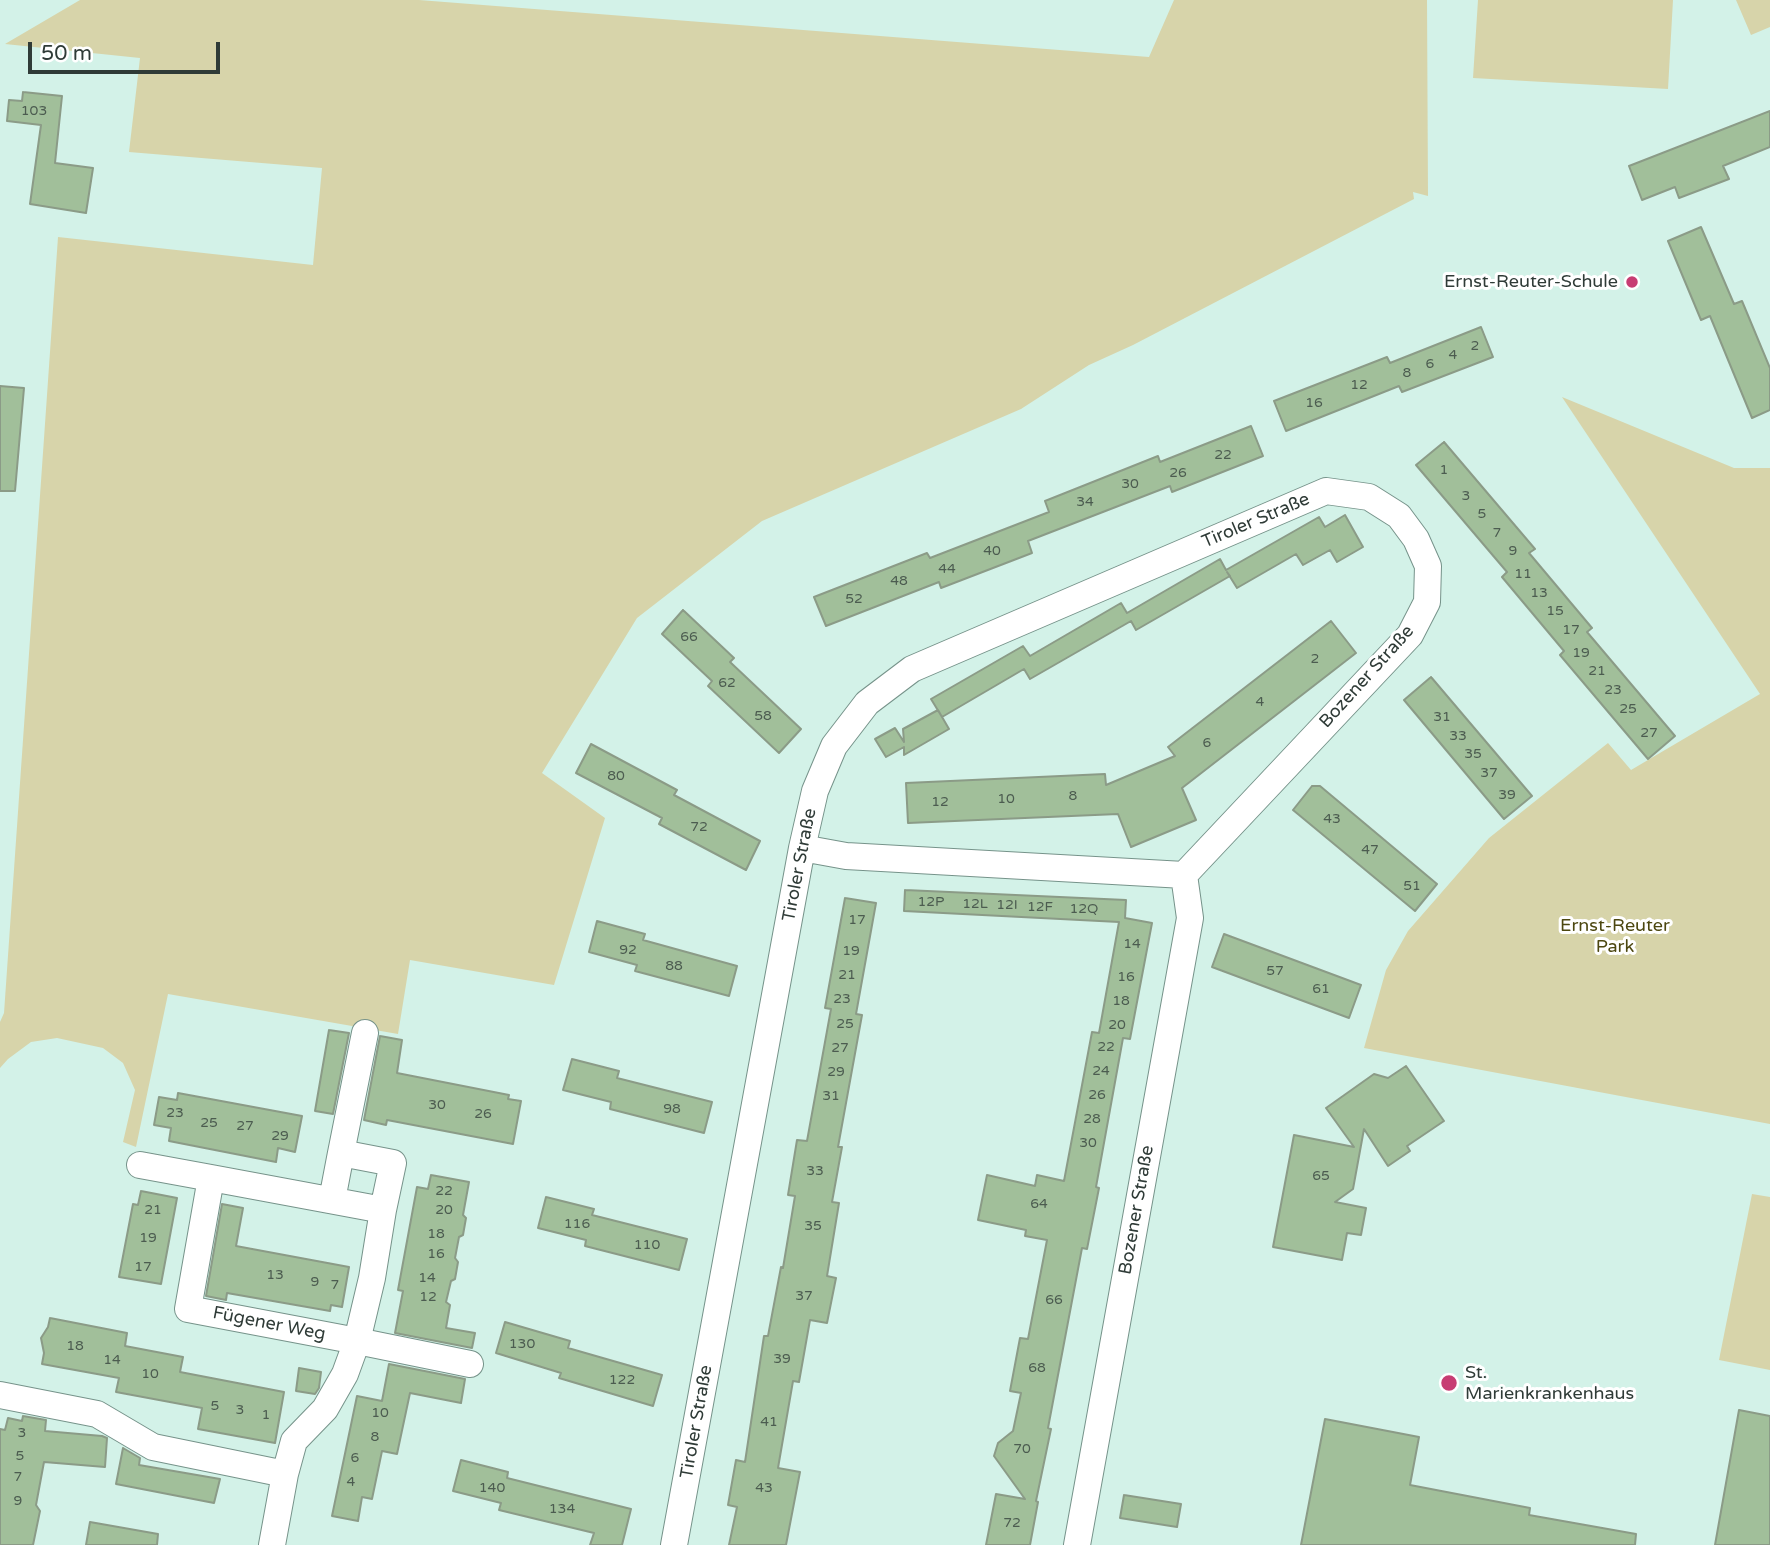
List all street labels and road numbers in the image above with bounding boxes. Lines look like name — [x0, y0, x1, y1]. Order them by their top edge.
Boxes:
street label: Tiroler Straße — [1199, 489, 1313, 553]
street label: Bozener Straße — [1315, 621, 1419, 733]
street label: Tiroler Straße — [778, 807, 822, 923]
street label: Bozener Straße — [1115, 1144, 1159, 1276]
street label: Fügener Weg — [211, 1302, 327, 1346]
street label: Tiroler Straße — [676, 1364, 718, 1480]

